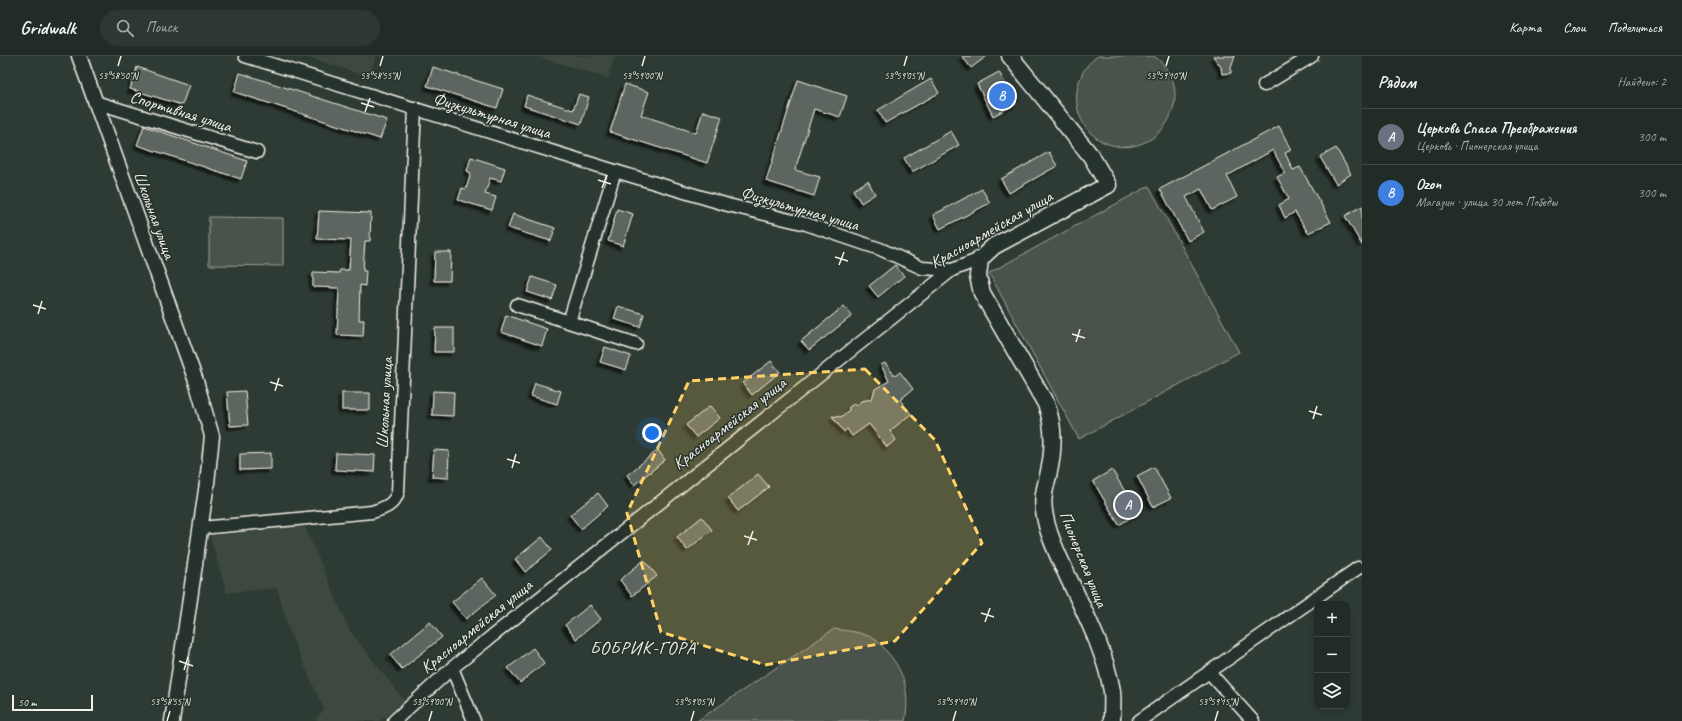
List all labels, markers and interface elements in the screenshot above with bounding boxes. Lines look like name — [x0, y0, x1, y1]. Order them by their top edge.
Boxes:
search box — [100, 10, 380, 46]
text: Gridwalk — [20, 16, 76, 40]
icon: search — [114, 17, 136, 39]
text: Поиск — [146, 18, 177, 37]
text: Карта — [1509, 19, 1541, 36]
text: Слои — [1563, 19, 1586, 36]
text: Поделиться — [1608, 19, 1662, 36]
text: 53°58'50"N — [98, 69, 140, 82]
text: 53°58'55"N — [360, 69, 402, 82]
text: 53°59'00"N — [622, 69, 664, 82]
text: 53°59'05"N — [884, 69, 926, 82]
text: 53°59'10"N — [1146, 69, 1188, 82]
text: Рядом — [1378, 72, 1416, 93]
text: Найдено: 2 — [1618, 74, 1666, 90]
pin: B — [989, 81, 1015, 111]
street label: Спортивная улица — [127, 86, 236, 137]
street label: Физкультурная улица — [430, 88, 554, 145]
text: Церковь Спаса Преображения — [1416, 119, 1577, 138]
text: A — [1388, 129, 1394, 145]
text: 300 m — [1638, 129, 1666, 145]
text: Церковь · Пионерская улица — [1416, 138, 1538, 154]
street label: Школьная улица — [129, 168, 181, 264]
text: Ozon — [1416, 175, 1441, 194]
street label: Физкультурная улица — [738, 182, 862, 237]
street label: Красноармейская улица — [926, 185, 1057, 273]
text: B — [1388, 185, 1394, 201]
text: 300 m — [1638, 185, 1666, 201]
text: Магазин · улица 30 лет Победы — [1416, 194, 1557, 210]
street label: Школьная улица — [372, 355, 397, 449]
street label: Красноармейская улица — [669, 372, 791, 474]
your location — [642, 423, 662, 443]
pin: A — [1115, 490, 1141, 520]
street label: Пионерская улица — [1055, 508, 1113, 611]
street label: Красноармейская улица — [416, 574, 537, 678]
map controls — [1314, 601, 1350, 709]
button: + — [1314, 601, 1350, 637]
district label: БОБРИК-ГОРА — [590, 637, 696, 659]
button: − — [1314, 637, 1350, 673]
button: layers — [1314, 673, 1350, 709]
scale bar — [12, 693, 93, 712]
text: 50 m — [18, 695, 37, 709]
text: 53°58'55"N — [150, 695, 192, 708]
text: 53°59'00"N — [412, 695, 454, 708]
text: 53°59'05"N — [674, 695, 716, 708]
text: 53°59'10"N — [936, 695, 978, 708]
text: 53°59'15"N — [1198, 695, 1240, 708]

